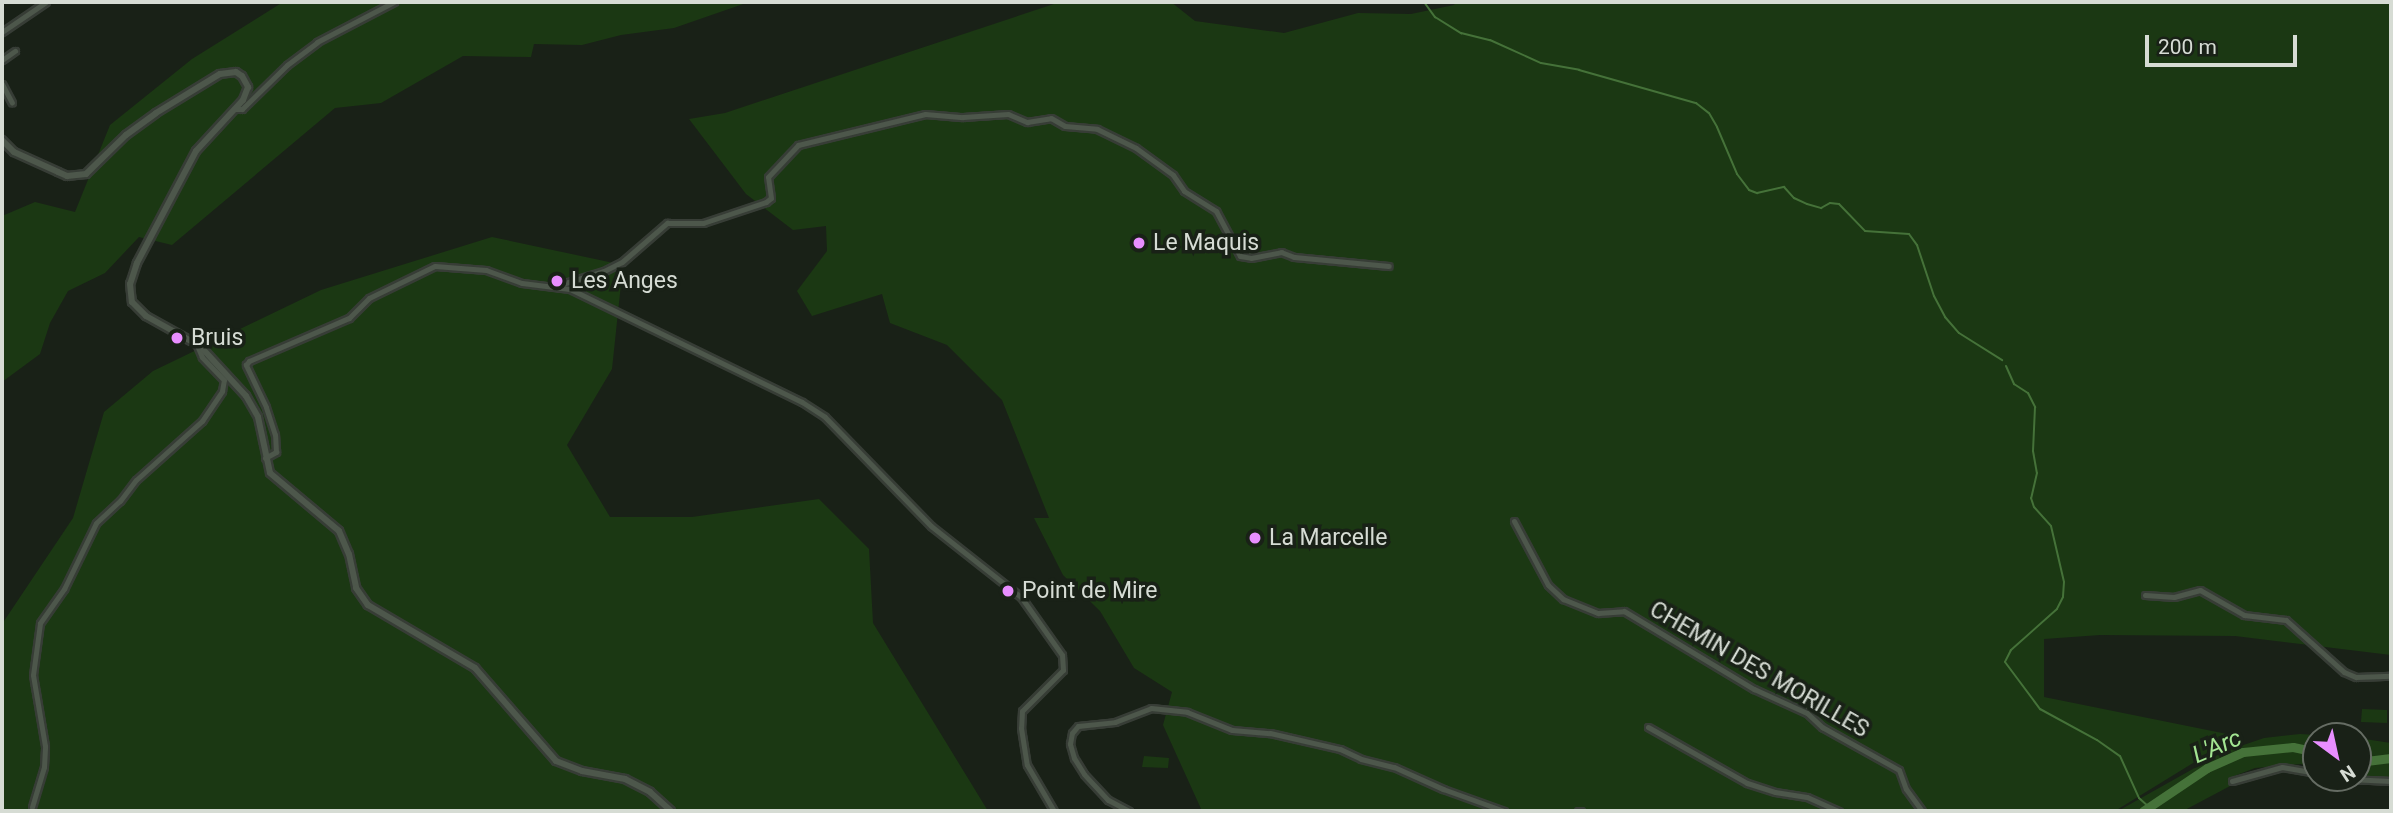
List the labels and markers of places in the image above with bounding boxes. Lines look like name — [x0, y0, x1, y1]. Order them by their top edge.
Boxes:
place label: Le Maquis — [1153, 229, 1259, 257]
marker: Le Maquis — [1131, 235, 1147, 251]
place label: Les Anges — [571, 267, 678, 295]
marker: Les Anges — [549, 273, 565, 289]
place label: Bruis — [191, 324, 243, 352]
marker: Bruis — [169, 330, 185, 346]
place label: La Marcelle — [1269, 524, 1387, 552]
marker: La Marcelle — [1247, 530, 1263, 546]
place label: Point de Mire — [1022, 577, 1157, 605]
marker: Point de Mire — [1000, 583, 1016, 599]

